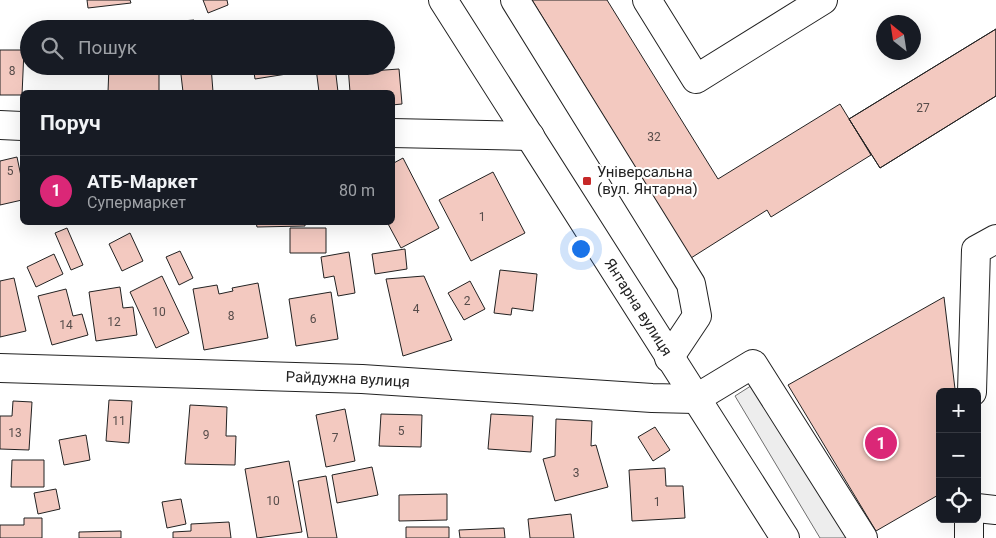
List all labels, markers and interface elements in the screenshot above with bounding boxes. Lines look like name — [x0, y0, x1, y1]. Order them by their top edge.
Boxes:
north arrow — [876, 15, 921, 60]
search box — [20, 20, 395, 75]
icon: search — [38, 34, 66, 62]
text: Пошук — [78, 36, 137, 59]
house number: 8 — [9, 64, 16, 78]
house number: 27 — [916, 101, 930, 115]
text: Поруч — [40, 111, 101, 135]
house number: 32 — [647, 130, 661, 144]
place label: Універсальна (вул. Янтарна) — [597, 163, 698, 198]
house number: 5 — [7, 164, 14, 178]
text: АТБ-Маркет — [87, 170, 198, 193]
marker: Універсальна (вул. Янтарна) — [581, 175, 593, 187]
text: 1 — [51, 181, 61, 200]
text: 80 m — [339, 181, 375, 200]
text: Супермаркет — [87, 193, 186, 212]
house number: 1 — [479, 210, 485, 224]
your location — [568, 236, 594, 262]
street label: Янтарна вулиця — [601, 255, 676, 359]
house number: 2 — [464, 294, 471, 308]
house number: 4 — [413, 302, 420, 316]
house number: 10 — [152, 305, 166, 319]
house number: 8 — [228, 309, 235, 323]
house number: 6 — [310, 312, 317, 326]
house number: 12 — [107, 315, 121, 329]
house number: 14 — [59, 318, 73, 332]
street label: Райдужна вулиця — [285, 368, 410, 391]
map controls — [936, 388, 981, 523]
button: + — [936, 388, 981, 433]
house number: 11 — [112, 414, 126, 428]
house number: 5 — [398, 424, 405, 438]
pin: 1 — [865, 424, 897, 462]
house number: 13 — [8, 426, 22, 440]
house number: 9 — [203, 428, 209, 442]
house number: 7 — [332, 431, 339, 445]
button: − — [936, 433, 981, 478]
house number: 3 — [573, 466, 579, 480]
button: locate — [936, 478, 981, 523]
house number: 10 — [266, 494, 280, 508]
house number: 1 — [654, 495, 660, 509]

